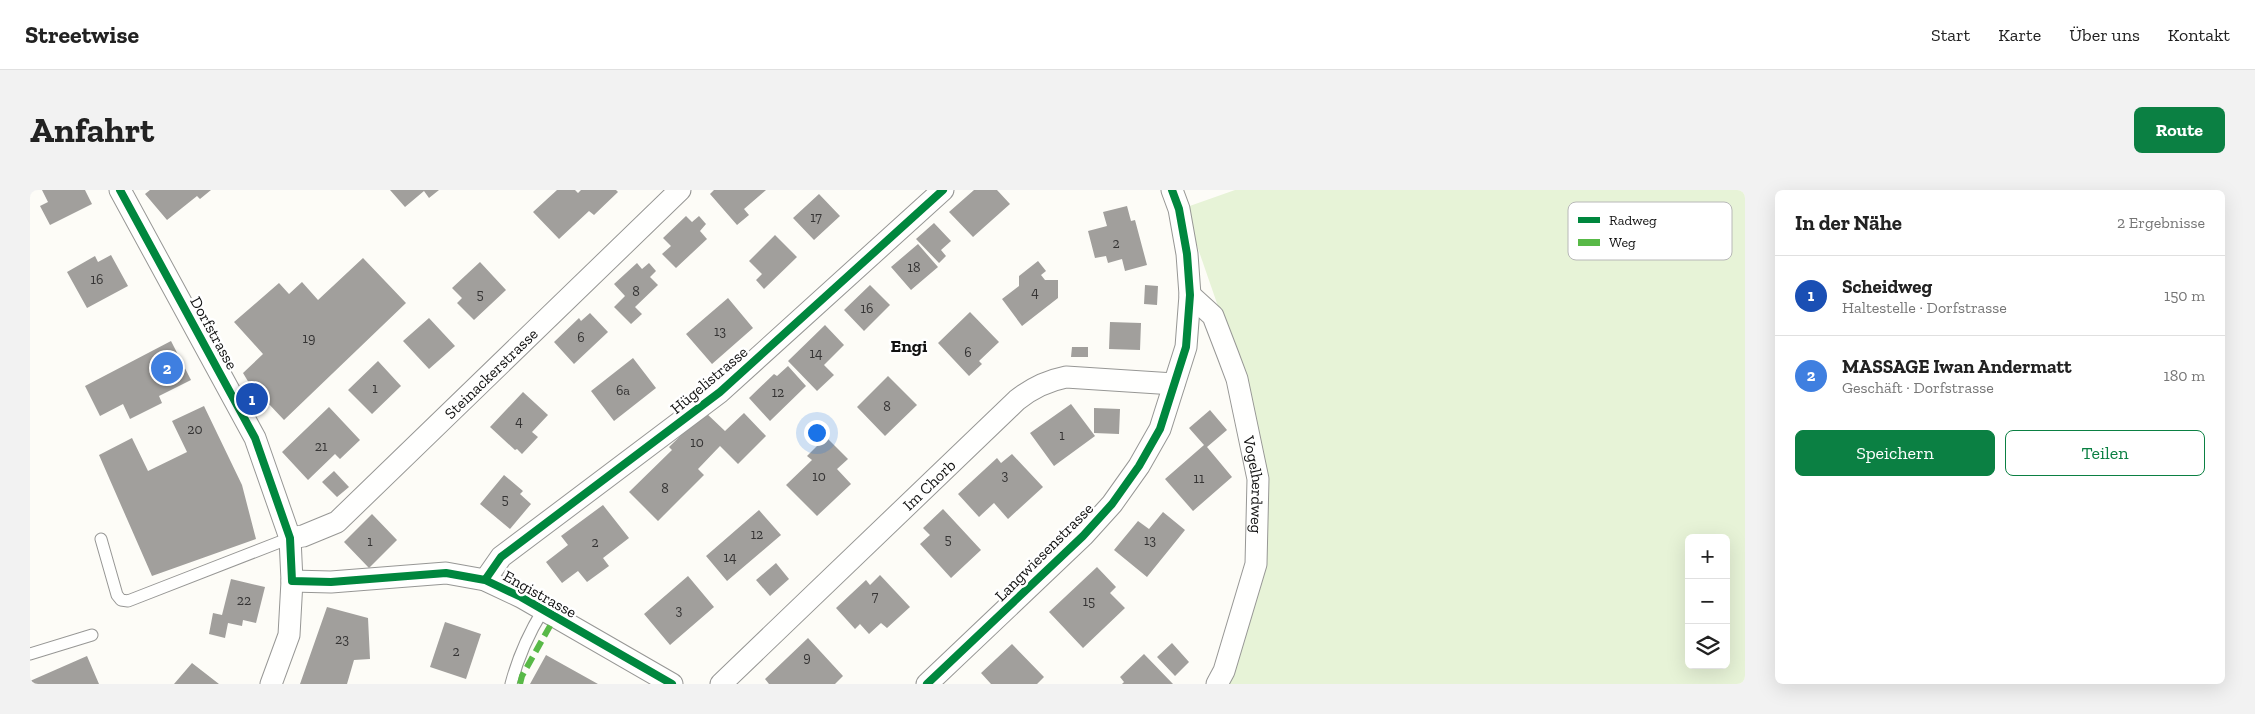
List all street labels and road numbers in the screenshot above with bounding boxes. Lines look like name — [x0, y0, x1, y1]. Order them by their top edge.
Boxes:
street label: Dorfstrasse — [186, 293, 242, 373]
street label: Steinackerstrasse — [440, 324, 541, 422]
street label: Hügelistrasse — [667, 342, 751, 418]
street label: Vogelherdweg — [1239, 433, 1268, 534]
street label: Im Chorb — [899, 455, 959, 514]
street label: Langwiesenstrasse — [991, 499, 1097, 605]
street label: Engistrasse — [500, 566, 580, 622]

